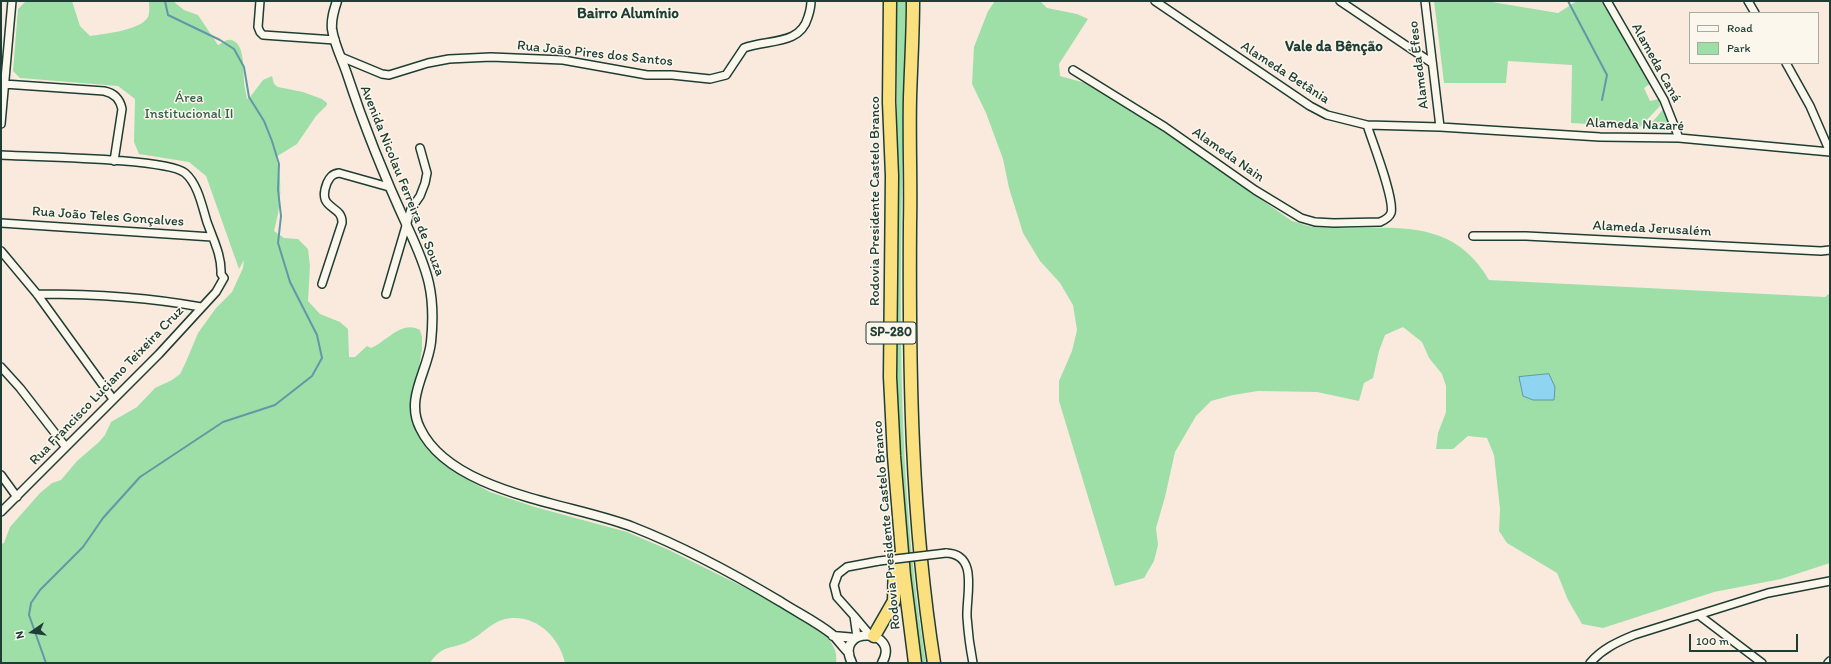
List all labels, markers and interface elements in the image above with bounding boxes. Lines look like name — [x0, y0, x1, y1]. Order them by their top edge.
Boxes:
district label: Bairro Alumínio — [577, 5, 679, 23]
legend — [1689, 12, 1819, 64]
street label: Alameda Éfeso — [1405, 20, 1433, 110]
street label: Alameda Caná — [1627, 21, 1685, 105]
text: Road — [1727, 21, 1753, 35]
street label: Rua João Pires dos Santos — [516, 37, 674, 71]
street label: Alameda Betânia — [1237, 38, 1333, 108]
district label: Vale da Bênção — [1285, 38, 1383, 56]
text: Park — [1727, 41, 1751, 55]
street label: Avenida Nicolau Ferreira de Souza — [356, 83, 448, 279]
park label: Área Institucional II — [144, 90, 234, 122]
street label: Rodovia Presidente Castelo Branco — [867, 96, 883, 306]
street label: Alameda Nazaré — [1586, 115, 1684, 135]
street label: Alameda Nain — [1189, 124, 1267, 186]
street label: Rua João Teles Gonçalves — [31, 203, 185, 231]
street label: Alameda Jerusalém — [1592, 218, 1712, 240]
street label: Rua Francisco Luciano Teixeira Cruz — [27, 303, 187, 469]
road number: SP-280 — [866, 322, 916, 344]
street label: Rodovia Presidente Castelo Branco — [869, 420, 905, 630]
north arrow — [12, 612, 52, 652]
scale bar — [1691, 626, 1800, 652]
text: N — [13, 630, 27, 640]
text: 100 m — [1696, 634, 1729, 648]

